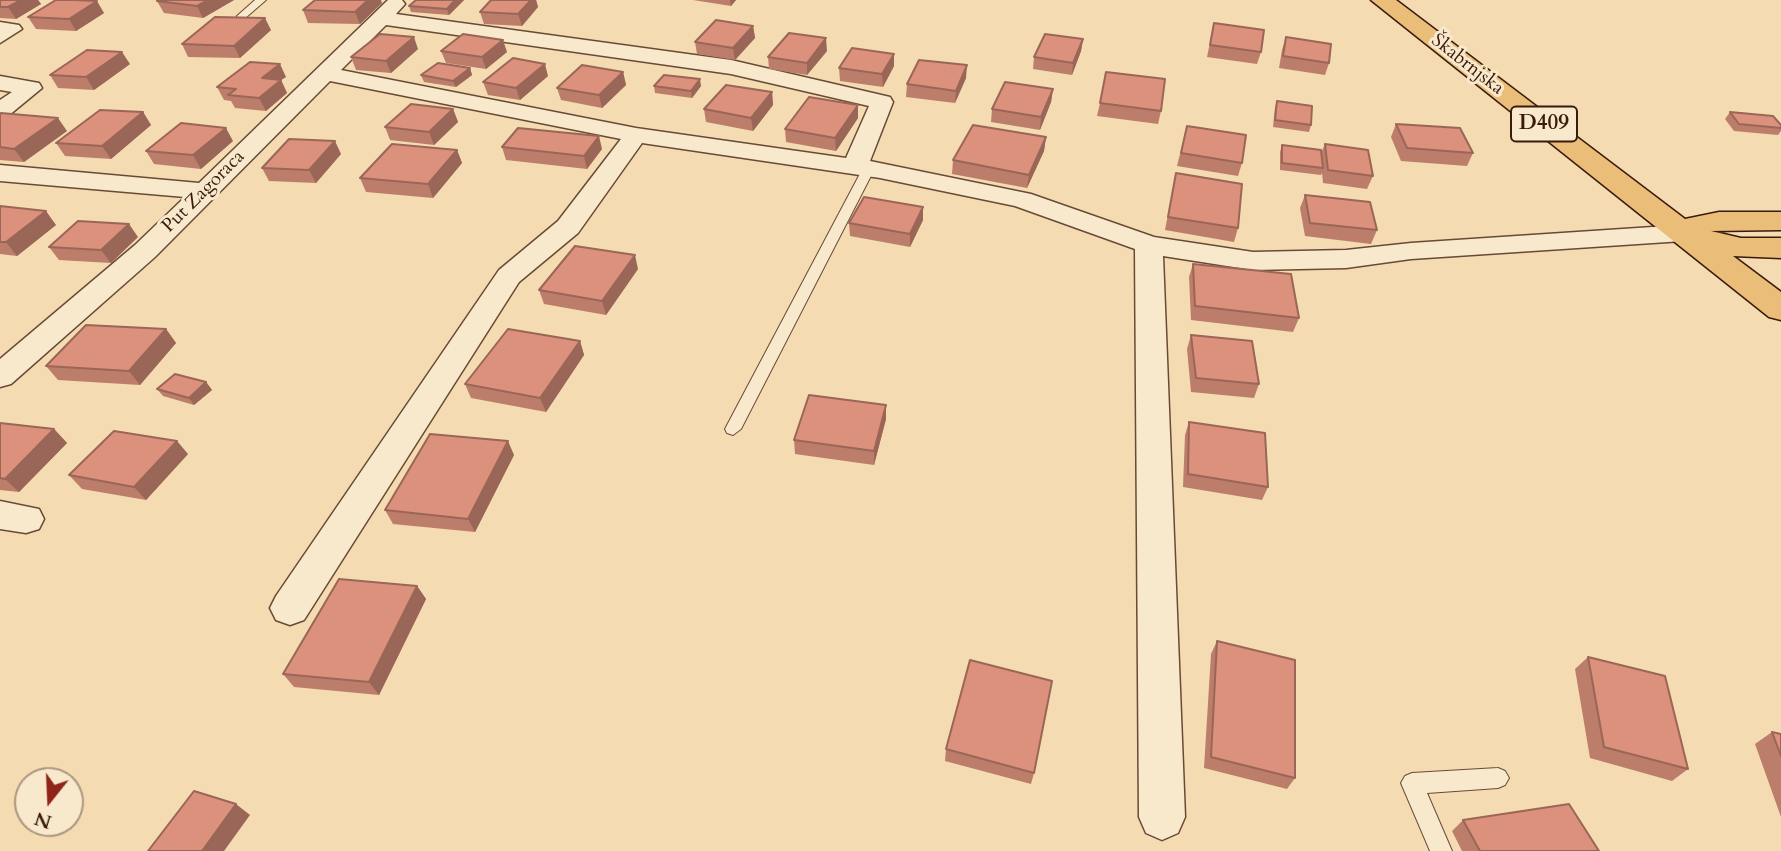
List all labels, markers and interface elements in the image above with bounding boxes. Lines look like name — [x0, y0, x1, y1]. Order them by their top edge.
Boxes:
street label: Škabrnjska — [1426, 30, 1508, 100]
road number: D409 — [1511, 106, 1577, 142]
street label: Put Zagoraca — [158, 146, 250, 238]
north arrow — [14, 767, 84, 837]
text: N — [31, 805, 55, 835]

